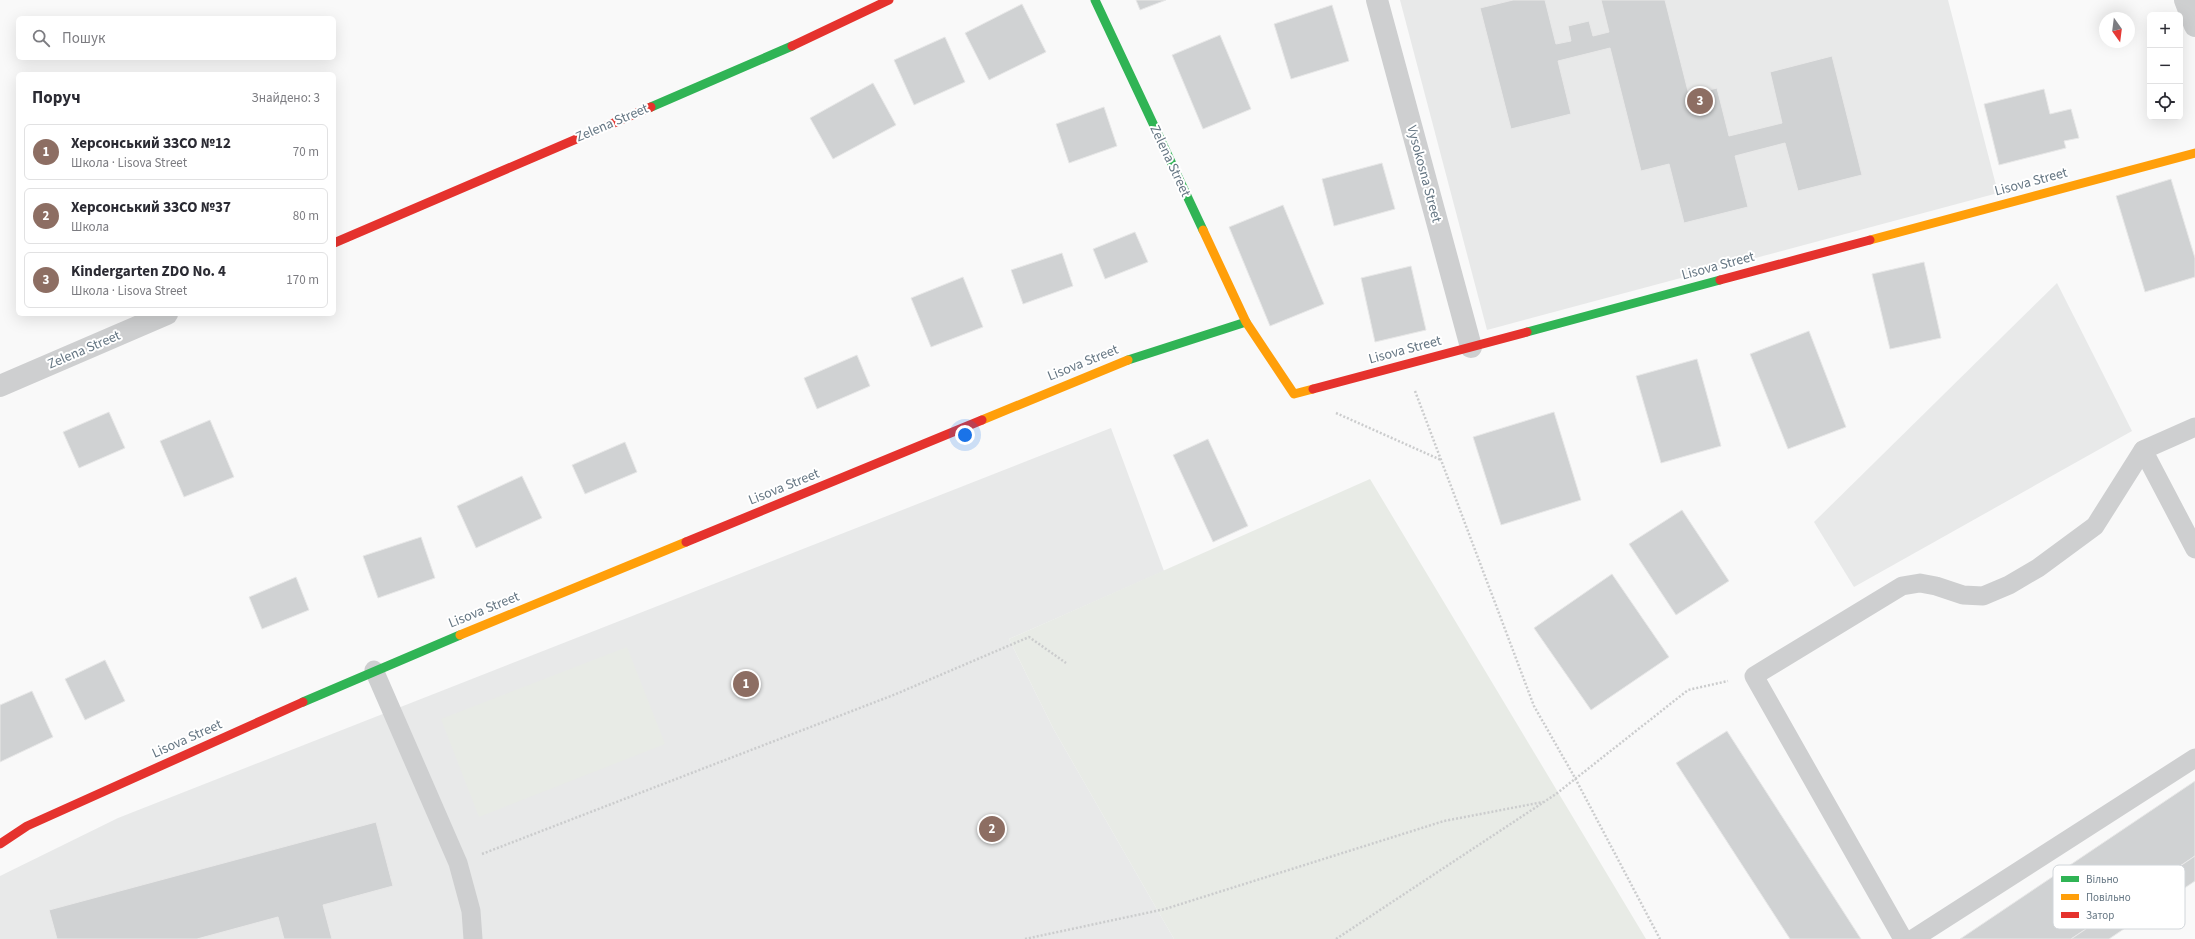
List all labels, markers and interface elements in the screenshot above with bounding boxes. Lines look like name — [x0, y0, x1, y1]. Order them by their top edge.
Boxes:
north arrow — [2099, 12, 2135, 48]
map controls — [2147, 12, 2183, 120]
button: + — [2147, 12, 2183, 48]
search box — [16, 16, 336, 60]
icon: search — [30, 27, 52, 49]
text: Пошук — [62, 28, 105, 49]
button: − — [2147, 48, 2183, 84]
button: locate — [2147, 84, 2183, 120]
text: Поруч — [32, 86, 81, 110]
pin: 3 — [1687, 86, 1713, 116]
text: Знайдено: 3 — [252, 89, 320, 107]
street label: Zelena Street — [573, 99, 652, 147]
street label: Zelena Street — [1145, 122, 1196, 200]
street label: Vysokosna Street — [1401, 123, 1447, 225]
text: Херсонський ЗЗСО №12 — [71, 133, 231, 154]
text: 1 — [43, 143, 49, 161]
text: 70 m — [293, 143, 319, 161]
text: Школа · Lisova Street — [71, 154, 187, 172]
street label: Lisova Street — [1992, 163, 2070, 201]
text: Херсонський ЗЗСО №37 — [71, 197, 231, 218]
text: 2 — [43, 207, 49, 225]
text: 80 m — [293, 207, 319, 225]
text: Школа — [71, 218, 109, 236]
street label: Lisova Street — [1679, 247, 1757, 285]
text: Kindergarten ZDO No. 4 — [71, 261, 226, 282]
text: 3 — [43, 271, 49, 289]
text: 170 m — [286, 271, 319, 289]
text: Школа · Lisova Street — [71, 282, 187, 300]
street label: Zelena Street — [45, 326, 124, 374]
street label: Lisova Street — [1366, 331, 1444, 369]
street label: Lisova Street — [1045, 340, 1122, 386]
your location — [955, 425, 975, 445]
street label: Lisova Street — [746, 464, 823, 510]
street label: Lisova Street — [446, 587, 523, 633]
pin: 1 — [733, 669, 759, 699]
street label: Lisova Street — [149, 715, 225, 763]
pin: 2 — [979, 814, 1005, 844]
legend — [2053, 865, 2185, 929]
text: Вільно — [2086, 872, 2119, 887]
text: Повільно — [2086, 890, 2131, 905]
text: Затор — [2086, 908, 2114, 923]

